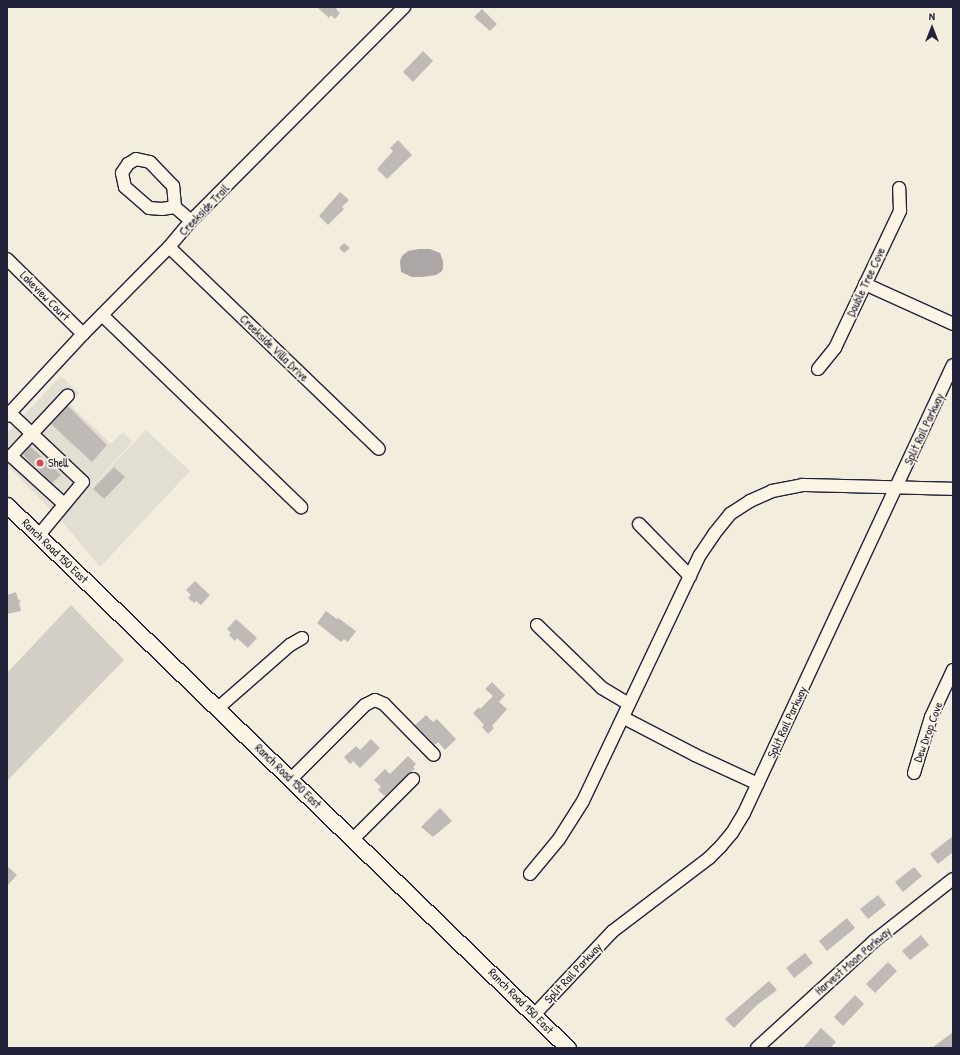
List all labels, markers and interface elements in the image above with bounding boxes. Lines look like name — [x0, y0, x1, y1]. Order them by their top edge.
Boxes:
north arrow — [912, 8, 952, 48]
text: N — [929, 9, 935, 23]
street label: Creekside Trail — [176, 181, 232, 239]
street label: Double Tree Cove — [844, 245, 888, 319]
street label: Lakeview Court — [17, 268, 73, 324]
street label: Creekside Villa Drive — [237, 312, 311, 384]
street label: Split Rail Parkway — [901, 391, 947, 467]
place label: Shell — [48, 456, 68, 470]
marker: Shell — [35, 458, 45, 468]
street label: Ranch Road 150 East — [19, 516, 91, 586]
street label: Split Rail Parkway — [764, 684, 810, 760]
street label: Dew Drop Cove — [910, 700, 946, 764]
street label: Ranch Road 150 East — [252, 741, 324, 811]
street label: Harvest Moon Parkway — [812, 924, 894, 998]
street label: Split Rail Parkway — [541, 940, 605, 1006]
street label: Ranch Road 150 East — [485, 965, 557, 1037]

